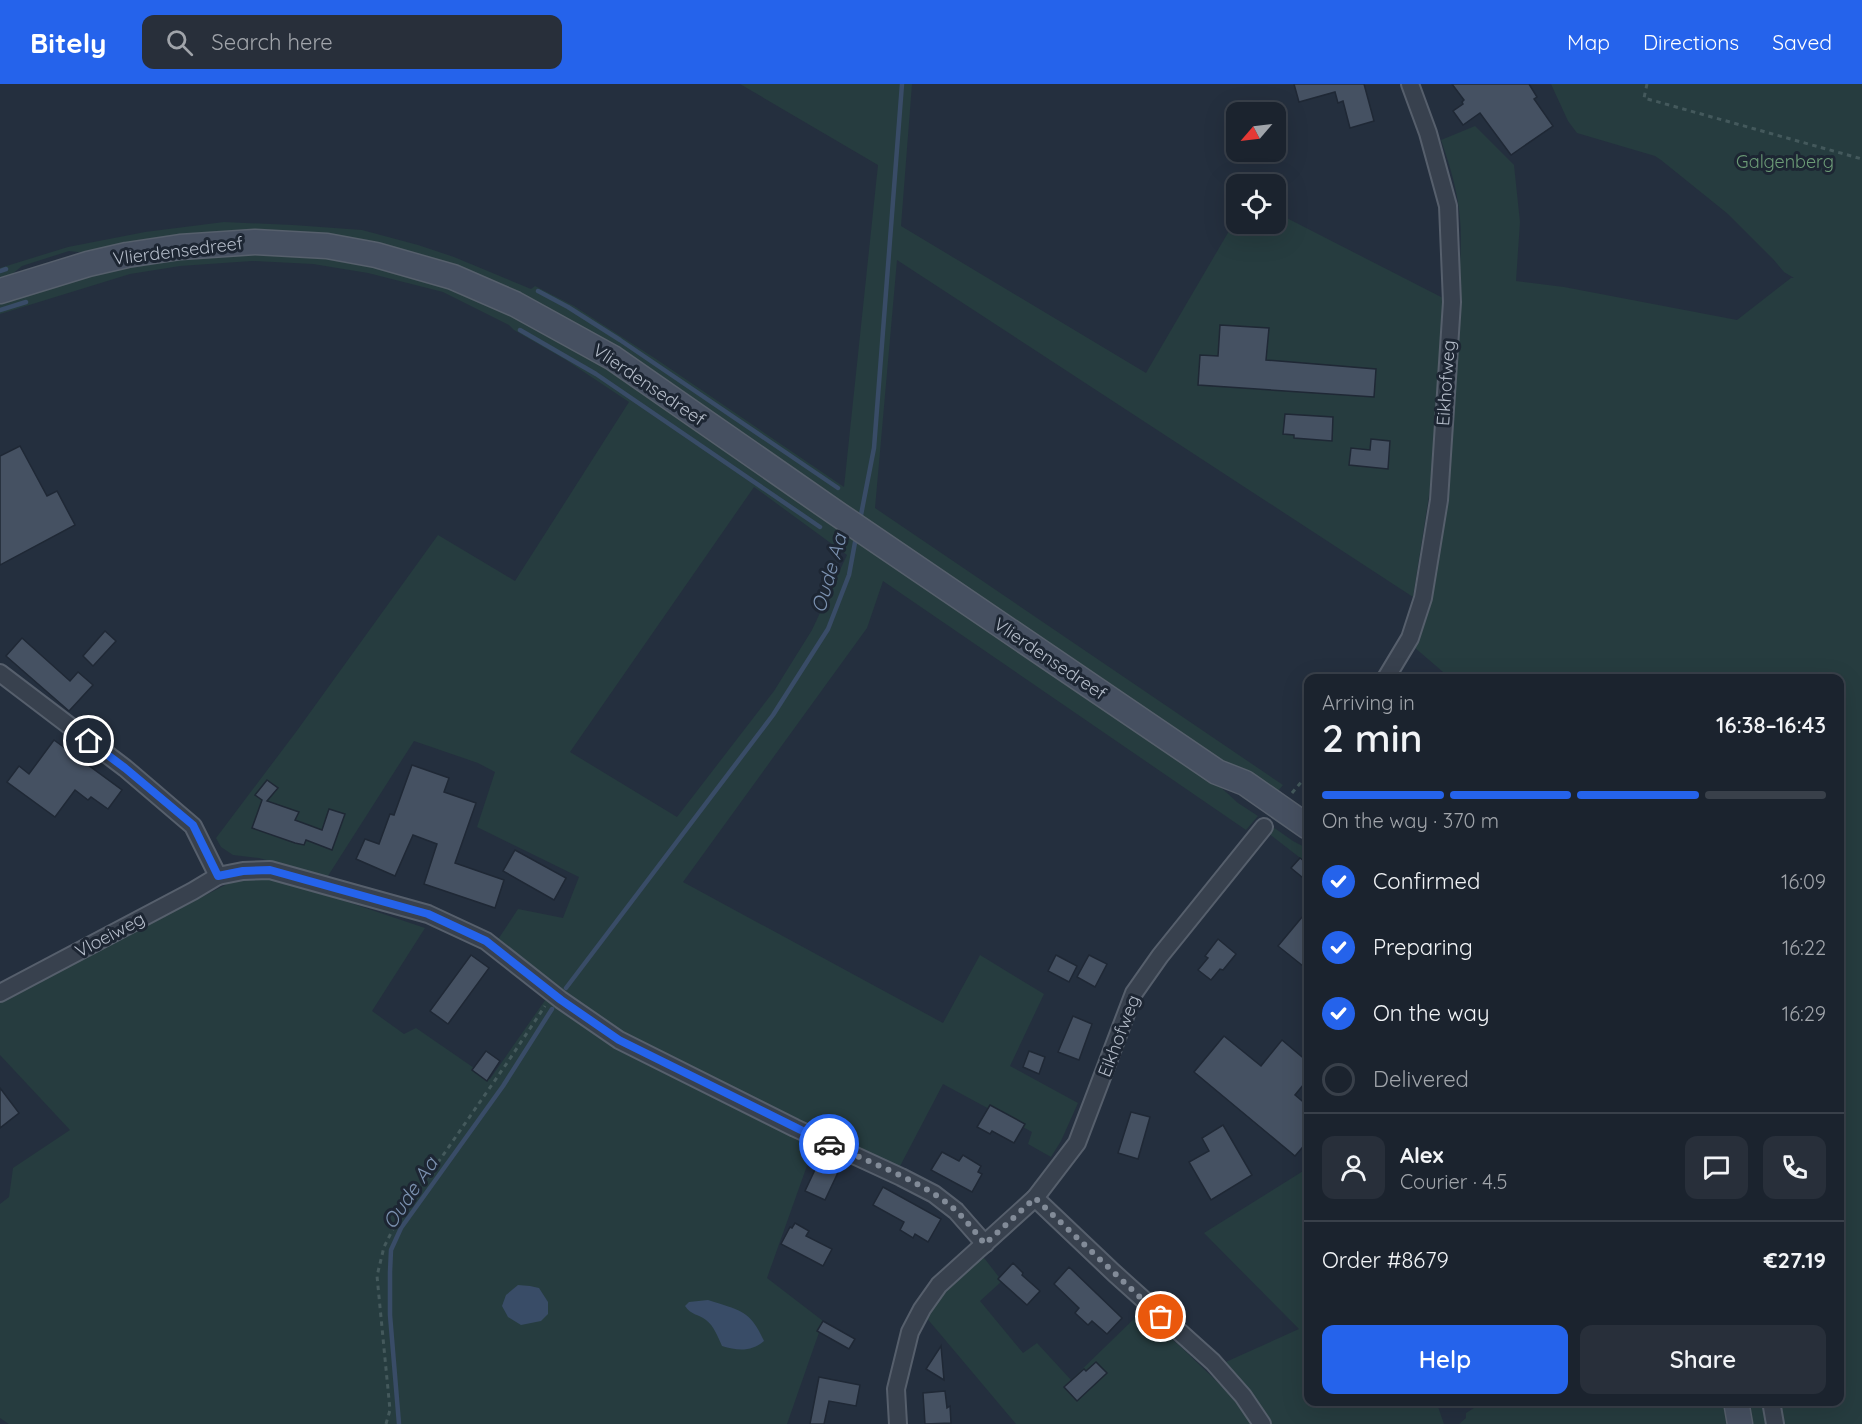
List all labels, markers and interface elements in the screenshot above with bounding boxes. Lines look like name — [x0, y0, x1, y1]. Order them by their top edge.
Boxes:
search box — [142, 15, 562, 69]
text: Bitely — [30, 25, 106, 60]
icon: search — [163, 26, 196, 59]
text: Search here — [211, 28, 333, 56]
text: Map — [1567, 29, 1610, 55]
text: Directions — [1643, 29, 1739, 55]
text: Saved — [1772, 29, 1832, 55]
north arrow — [1226, 102, 1286, 162]
map controls — [1226, 102, 1286, 234]
park label: Galgenberg — [1736, 150, 1834, 173]
button: locate — [1226, 174, 1286, 234]
street label: Vlierdensedreef — [112, 231, 245, 270]
street label: Vlierdensedreef — [589, 338, 710, 431]
street label: Eikhofweg — [1431, 339, 1460, 427]
water label: Oude Aa — [805, 529, 852, 615]
street label: Vlierdensedreef — [990, 612, 1111, 705]
text: Arriving in — [1322, 690, 1415, 715]
text: 16:38–16:43 — [1716, 711, 1826, 739]
text: 2 min — [1322, 713, 1423, 762]
pin — [63, 715, 114, 766]
icon: home — [72, 724, 105, 757]
text: On the way · 370 m — [1322, 808, 1499, 833]
icon: check — [1322, 865, 1355, 898]
text: Confirmed — [1373, 867, 1480, 895]
text: 16:09 — [1781, 869, 1826, 894]
street label: Vloeiweg — [71, 907, 149, 962]
icon: check — [1322, 931, 1355, 964]
text: Preparing — [1373, 933, 1473, 961]
text: 16:22 — [1782, 935, 1826, 960]
street label: Eikhofweg — [1092, 992, 1145, 1080]
icon: check — [1322, 997, 1355, 1030]
text: On the way — [1373, 999, 1489, 1027]
text: 16:29 — [1782, 1001, 1826, 1026]
text: Delivered — [1373, 1065, 1469, 1093]
courier — [799, 1114, 859, 1174]
icon: car — [813, 1128, 846, 1161]
button: person — [1322, 1136, 1385, 1199]
button: chat — [1685, 1136, 1748, 1199]
button: phone — [1763, 1136, 1826, 1199]
text: Alex — [1400, 1141, 1443, 1169]
water label: Oude Aa — [377, 1151, 444, 1233]
text: Courier · 4.5 — [1400, 1169, 1507, 1194]
text: Order #8679 — [1322, 1246, 1449, 1274]
text: €27.19 — [1764, 1246, 1826, 1274]
pin — [1135, 1291, 1186, 1342]
icon: bag — [1144, 1300, 1177, 1333]
button: Help — [1322, 1325, 1568, 1394]
button: Share — [1580, 1325, 1826, 1394]

